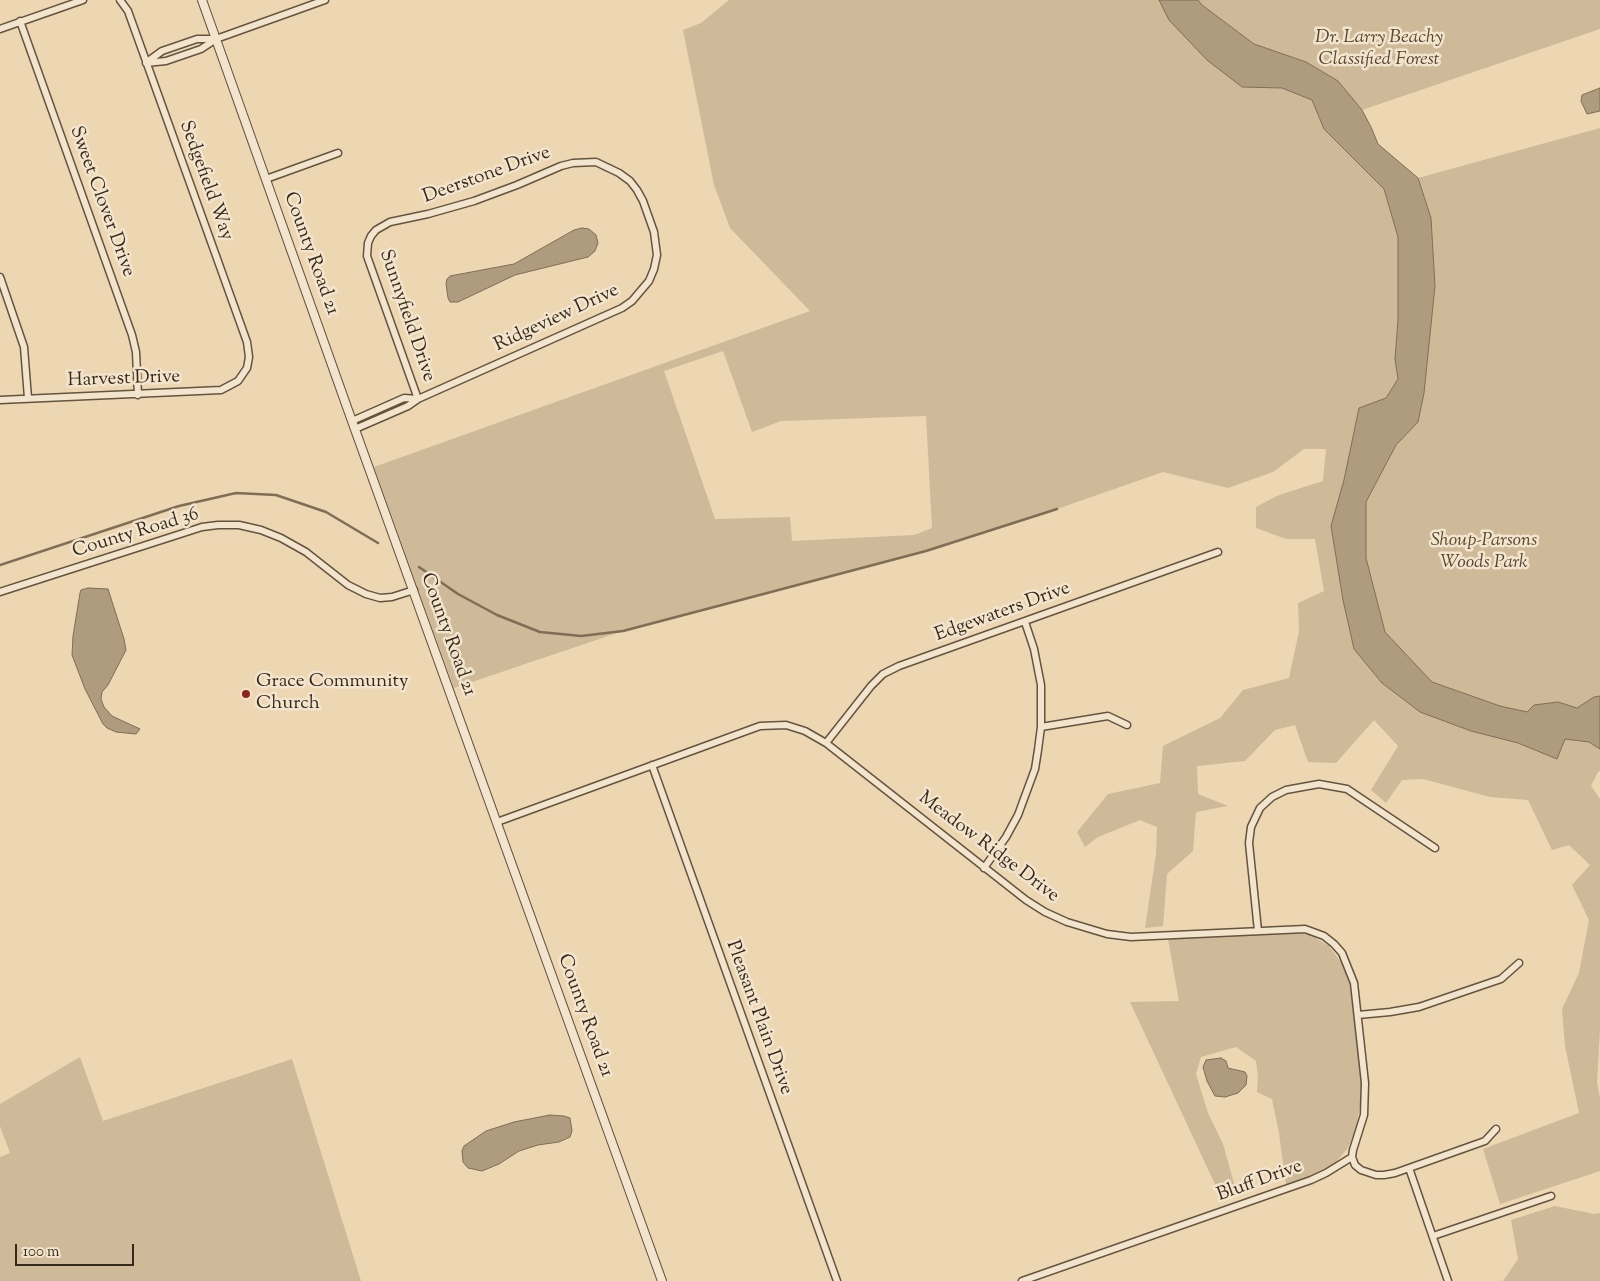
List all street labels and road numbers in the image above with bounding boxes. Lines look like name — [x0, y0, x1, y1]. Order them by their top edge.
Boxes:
street label: Sedgefield Way — [173, 118, 237, 244]
street label: Sweet Clover Drive — [63, 124, 139, 280]
street label: Deerstone Drive — [420, 142, 554, 210]
street label: County Road 21 — [277, 189, 343, 319]
street label: Sunnyfield Drive — [373, 247, 439, 385]
street label: Ridgeview Drive — [491, 280, 623, 358]
street label: Harvest Drive — [67, 367, 181, 393]
street label: County Road 36 — [70, 504, 202, 564]
street label: County Road 21 — [414, 570, 480, 700]
street label: Edgewaters Drive — [932, 578, 1074, 648]
street label: Meadow Ridge Drive — [913, 788, 1063, 908]
street label: Pleasant Plain Drive — [720, 938, 796, 1098]
street label: County Road 21 — [551, 951, 617, 1081]
street label: Bluff Drive — [1214, 1156, 1306, 1208]

